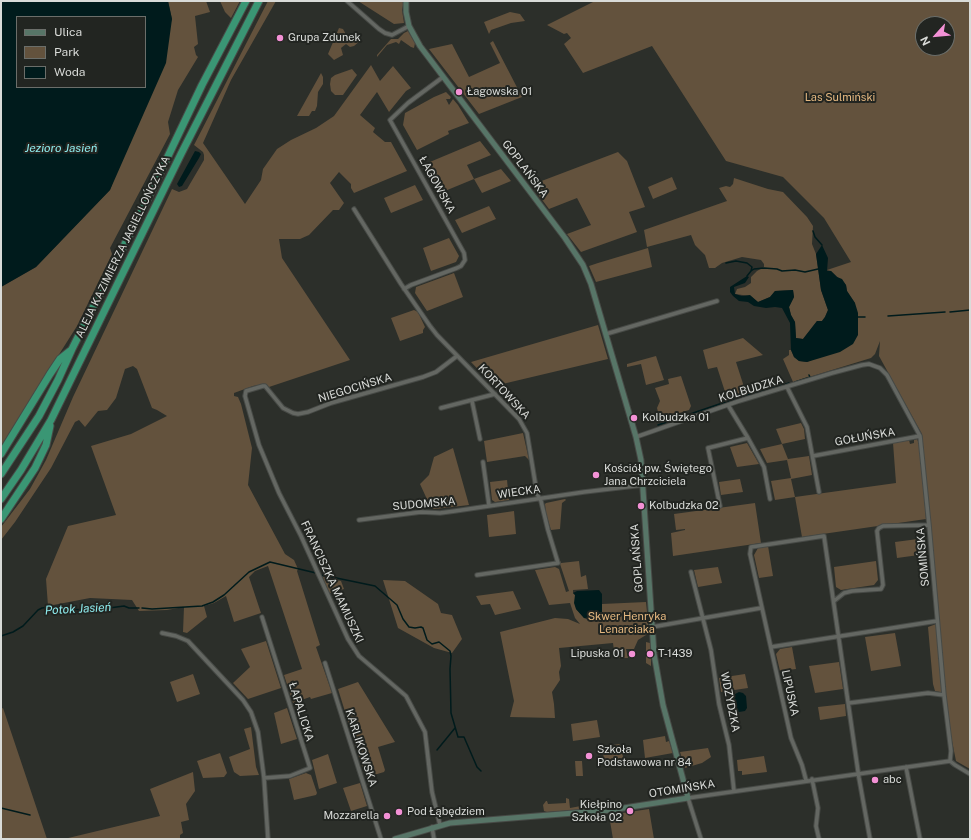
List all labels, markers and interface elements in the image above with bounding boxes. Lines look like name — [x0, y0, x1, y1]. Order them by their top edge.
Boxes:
legend — [16, 16, 146, 88]
north arrow — [915, 16, 955, 56]
text: Ulica — [54, 25, 82, 39]
place label: Grupa Zdunek — [288, 31, 361, 45]
marker: Grupa Zdunek — [275, 33, 285, 43]
text: N — [918, 34, 933, 48]
text: Park — [54, 45, 80, 59]
text: Woda — [54, 65, 85, 79]
place label: Łagowska 01 — [467, 85, 532, 99]
marker: Łagowska 01 — [454, 87, 464, 97]
park label: Las Sulmiński — [805, 91, 875, 105]
street label: GOPLAŃSKA — [499, 138, 551, 200]
water label: Jezioro Jasień — [25, 141, 97, 155]
street label: ALEJA KAZIMIERZA JAGIELLOŃCZYKA — [73, 154, 173, 340]
street label: ŁAGOWSKA — [416, 154, 458, 216]
street label: KORTOWSKA — [475, 362, 533, 422]
street label: NIEGOCIŃSKA — [317, 371, 393, 405]
street label: KOLBUDZKA — [717, 373, 785, 405]
place label: Kolbudzka 01 — [642, 411, 709, 425]
marker: Kolbudzka 01 — [629, 413, 639, 423]
street label: GOŁUŃSKA — [834, 425, 896, 449]
place label: Kościół pw. Świętego Jana Chrzciciela — [604, 462, 712, 488]
marker: Kościół pw. Świętego Jana Chrzciciela — [591, 470, 601, 480]
street label: WIECKA — [497, 482, 541, 502]
street label: SUDOMSKA — [392, 495, 456, 513]
place label: Kolbudzka 02 — [649, 499, 719, 513]
marker: Kolbudzka 02 — [636, 501, 646, 511]
street label: FRANCISZKA MAMUSZKI — [298, 519, 366, 645]
street label: GOPLAŃSKA — [628, 523, 646, 593]
street label: SOMIŃSKA — [914, 527, 932, 587]
water label: Potok Jasień — [44, 600, 112, 618]
park label: Skwer Henryka Lenarciaka — [588, 610, 666, 636]
place label: Lipuska 01 — [570, 647, 624, 661]
place label: T-1439 — [658, 647, 692, 661]
marker: Lipuska 01 — [627, 649, 637, 659]
marker: T-1439 — [645, 649, 655, 659]
street label: LIPUSKA — [779, 669, 801, 717]
street label: WDZYDZKA — [718, 671, 742, 733]
street label: ŁAPALICKA — [286, 681, 316, 743]
street label: KARLIKOWSKA — [342, 707, 380, 789]
place label: Szkoła Podstawowa nr 84 — [597, 743, 691, 769]
marker: Szkoła Podstawowa nr 84 — [584, 751, 594, 761]
place label: abc — [883, 773, 902, 787]
marker: abc — [870, 775, 880, 785]
street label: OTOMIŃSKA — [648, 777, 716, 801]
place label: Kiełpino Szkoła 02 — [572, 798, 622, 824]
place label: Pod Łąbędziem — [407, 805, 485, 819]
marker: Kiełpino Szkoła 02 — [625, 806, 635, 816]
marker: Pod Łąbędziem — [394, 807, 404, 817]
place label: Mozzarella — [323, 809, 379, 823]
marker: Mozzarella — [382, 811, 392, 821]

